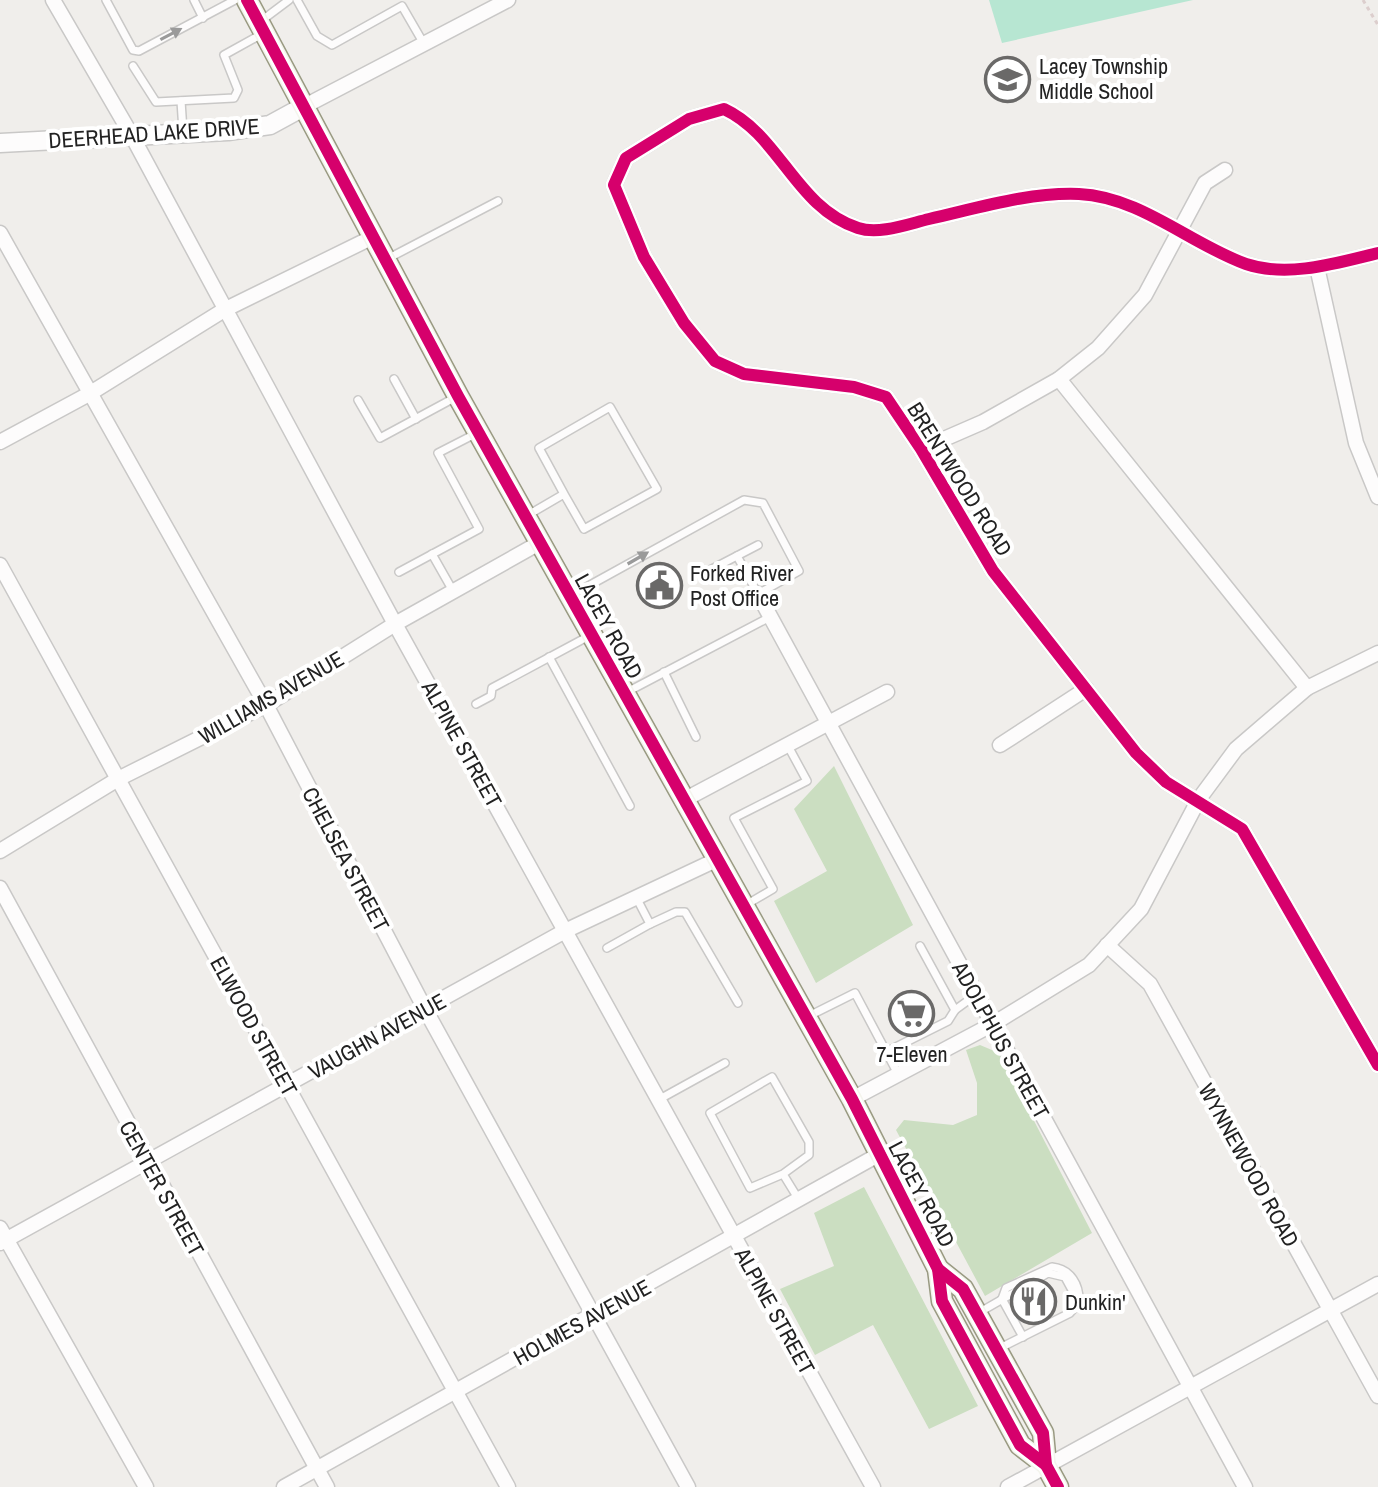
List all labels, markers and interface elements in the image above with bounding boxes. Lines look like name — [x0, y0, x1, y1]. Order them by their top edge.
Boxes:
one-way arrow — [160, 28, 183, 41]
place label: Lacey Township Middle School — [1039, 51, 1168, 106]
school or university icon: Lacey Township Middle School — [984, 55, 1032, 103]
street label: DEERHEAD LAKE DRIVE — [47, 111, 261, 155]
street label: BRENTWOOD ROAD — [901, 396, 1019, 562]
one-way arrow — [626, 551, 649, 564]
place label: Forked River Post Office — [690, 558, 793, 613]
public building icon: Forked River Post Office — [635, 562, 683, 610]
street label: LACEY ROAD — [568, 568, 650, 684]
street label: WILLIAMS AVENUE — [193, 643, 349, 751]
street label: ALPINE STREET — [414, 674, 509, 813]
street label: CHELSEA STREET — [295, 782, 397, 936]
street label: ELWOOD STREET — [203, 951, 305, 1101]
street label: ADOLPHUS STREET — [945, 955, 1057, 1124]
street label: VAUGHN AVENUE — [303, 986, 451, 1086]
supermarket icon: 7-Eleven — [888, 989, 936, 1037]
place label: 7-Eleven — [876, 1039, 948, 1069]
street label: WYNNEWOOD ROAD — [1192, 1078, 1306, 1252]
street label: CENTER STREET — [112, 1115, 212, 1261]
street label: LACEY ROAD — [882, 1136, 962, 1252]
street label: ALPINE STREET — [727, 1241, 822, 1380]
street label: HOLMES AVENUE — [508, 1272, 656, 1372]
restaurant icon: Dunkin' — [1010, 1278, 1058, 1326]
place label: Dunkin' — [1065, 1287, 1126, 1317]

